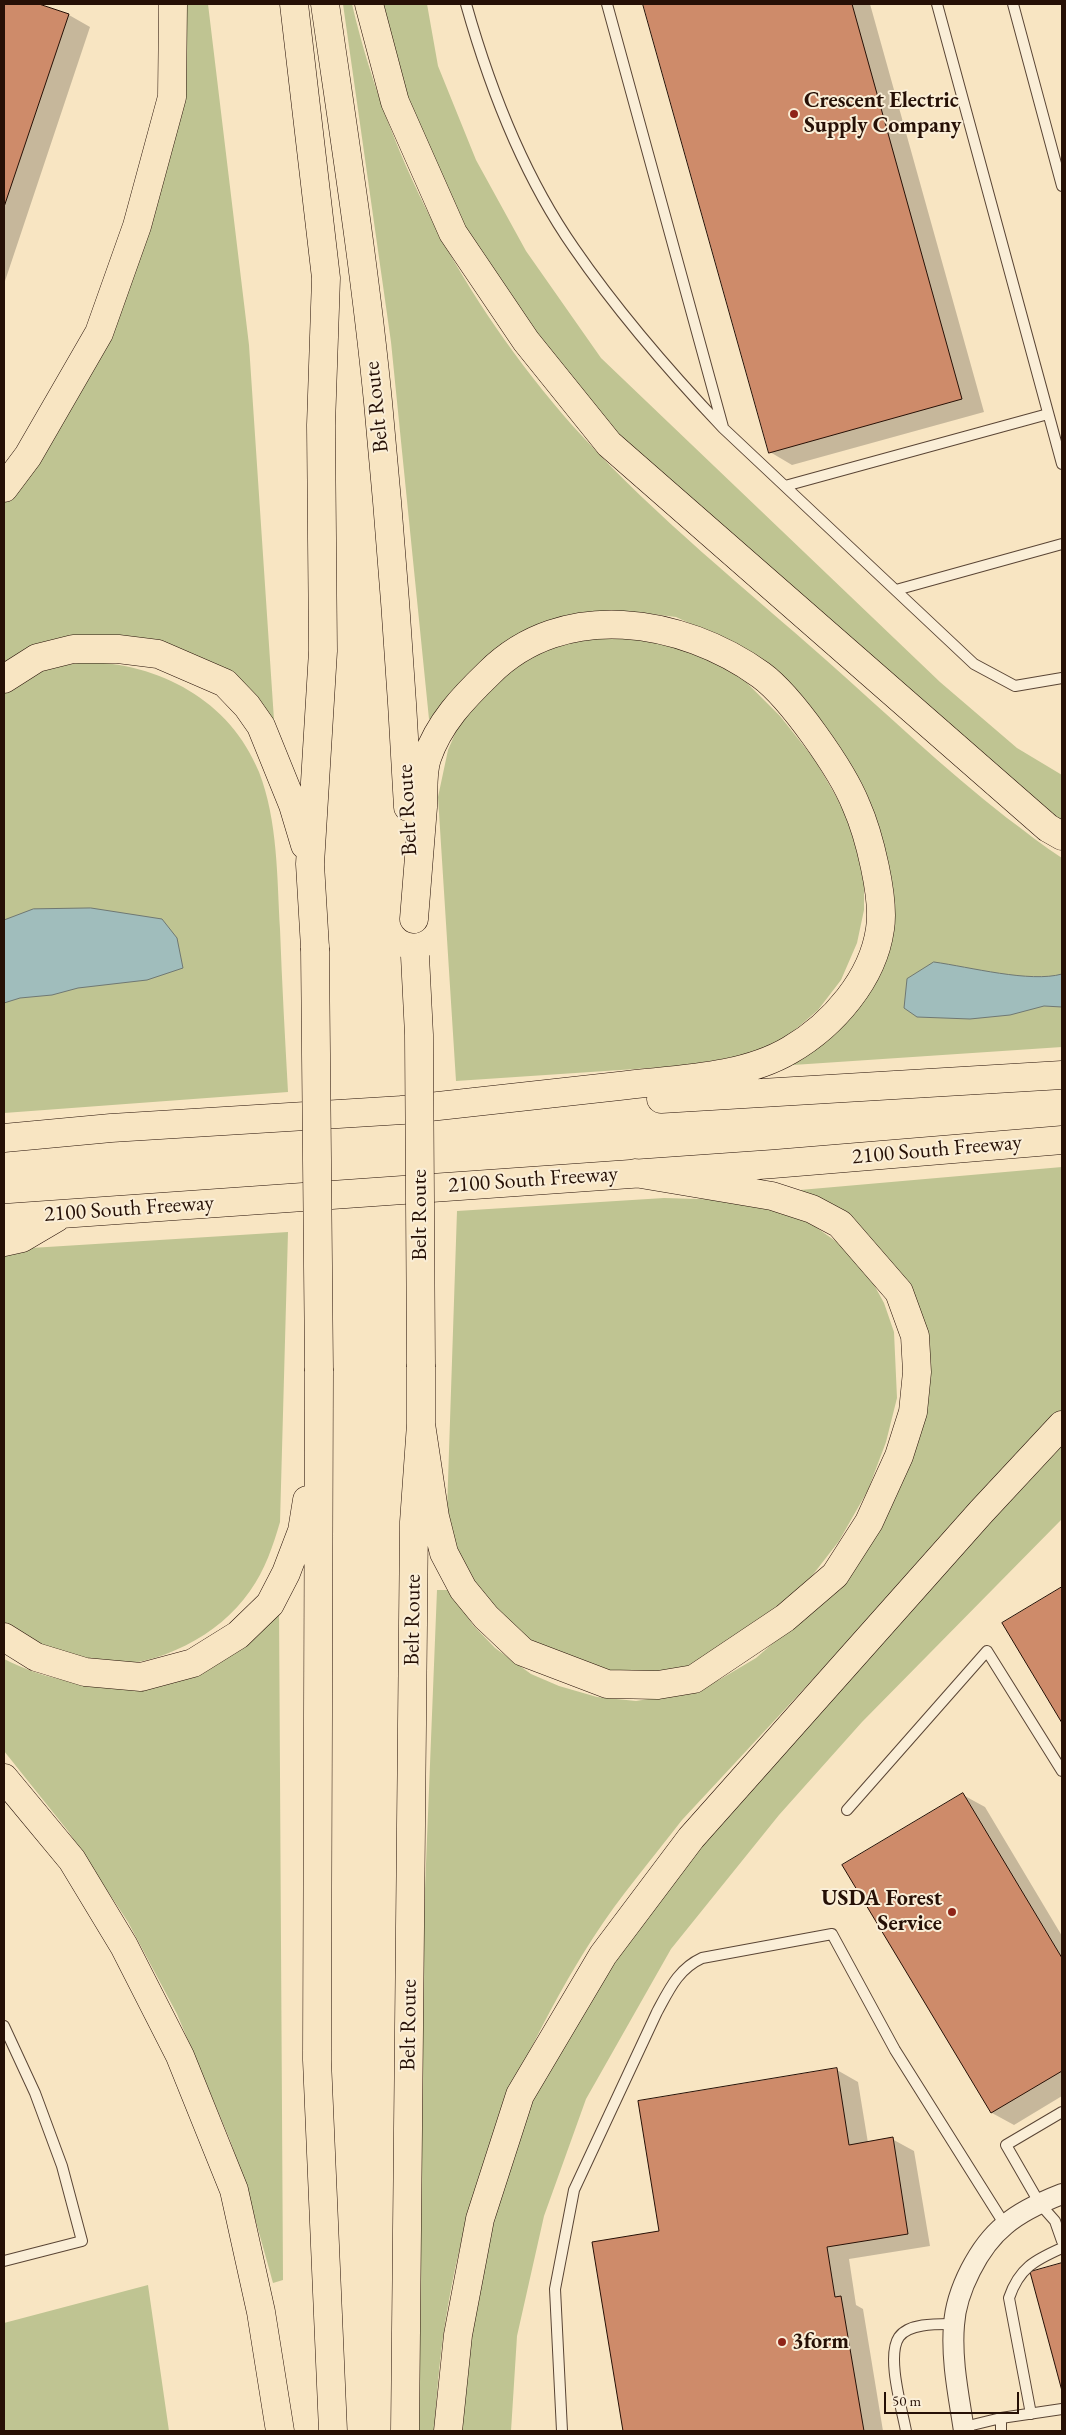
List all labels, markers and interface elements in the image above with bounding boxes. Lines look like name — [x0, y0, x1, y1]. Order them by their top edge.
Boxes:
place label: Crescent Electric Supply Company — [804, 88, 961, 140]
marker: Crescent Electric Supply Company — [788, 108, 800, 120]
street label: Belt Route — [359, 360, 395, 454]
street label: Belt Route — [392, 764, 424, 856]
street label: 2100 South Freeway — [851, 1129, 1023, 1171]
street label: 2100 South Freeway — [447, 1161, 619, 1199]
street label: Belt Route — [407, 1169, 433, 1261]
street label: 2100 South Freeway — [43, 1190, 215, 1228]
street label: Belt Route — [399, 1574, 427, 1666]
place label: USDA Forest Service — [821, 1886, 942, 1938]
marker: USDA Forest Service — [946, 1906, 958, 1918]
street label: Belt Route — [395, 1979, 423, 2071]
place label: 3form — [792, 2329, 849, 2355]
marker: 3form — [776, 2336, 788, 2348]
scale bar — [886, 2382, 1021, 2414]
text: 50 m — [892, 2391, 921, 2410]

